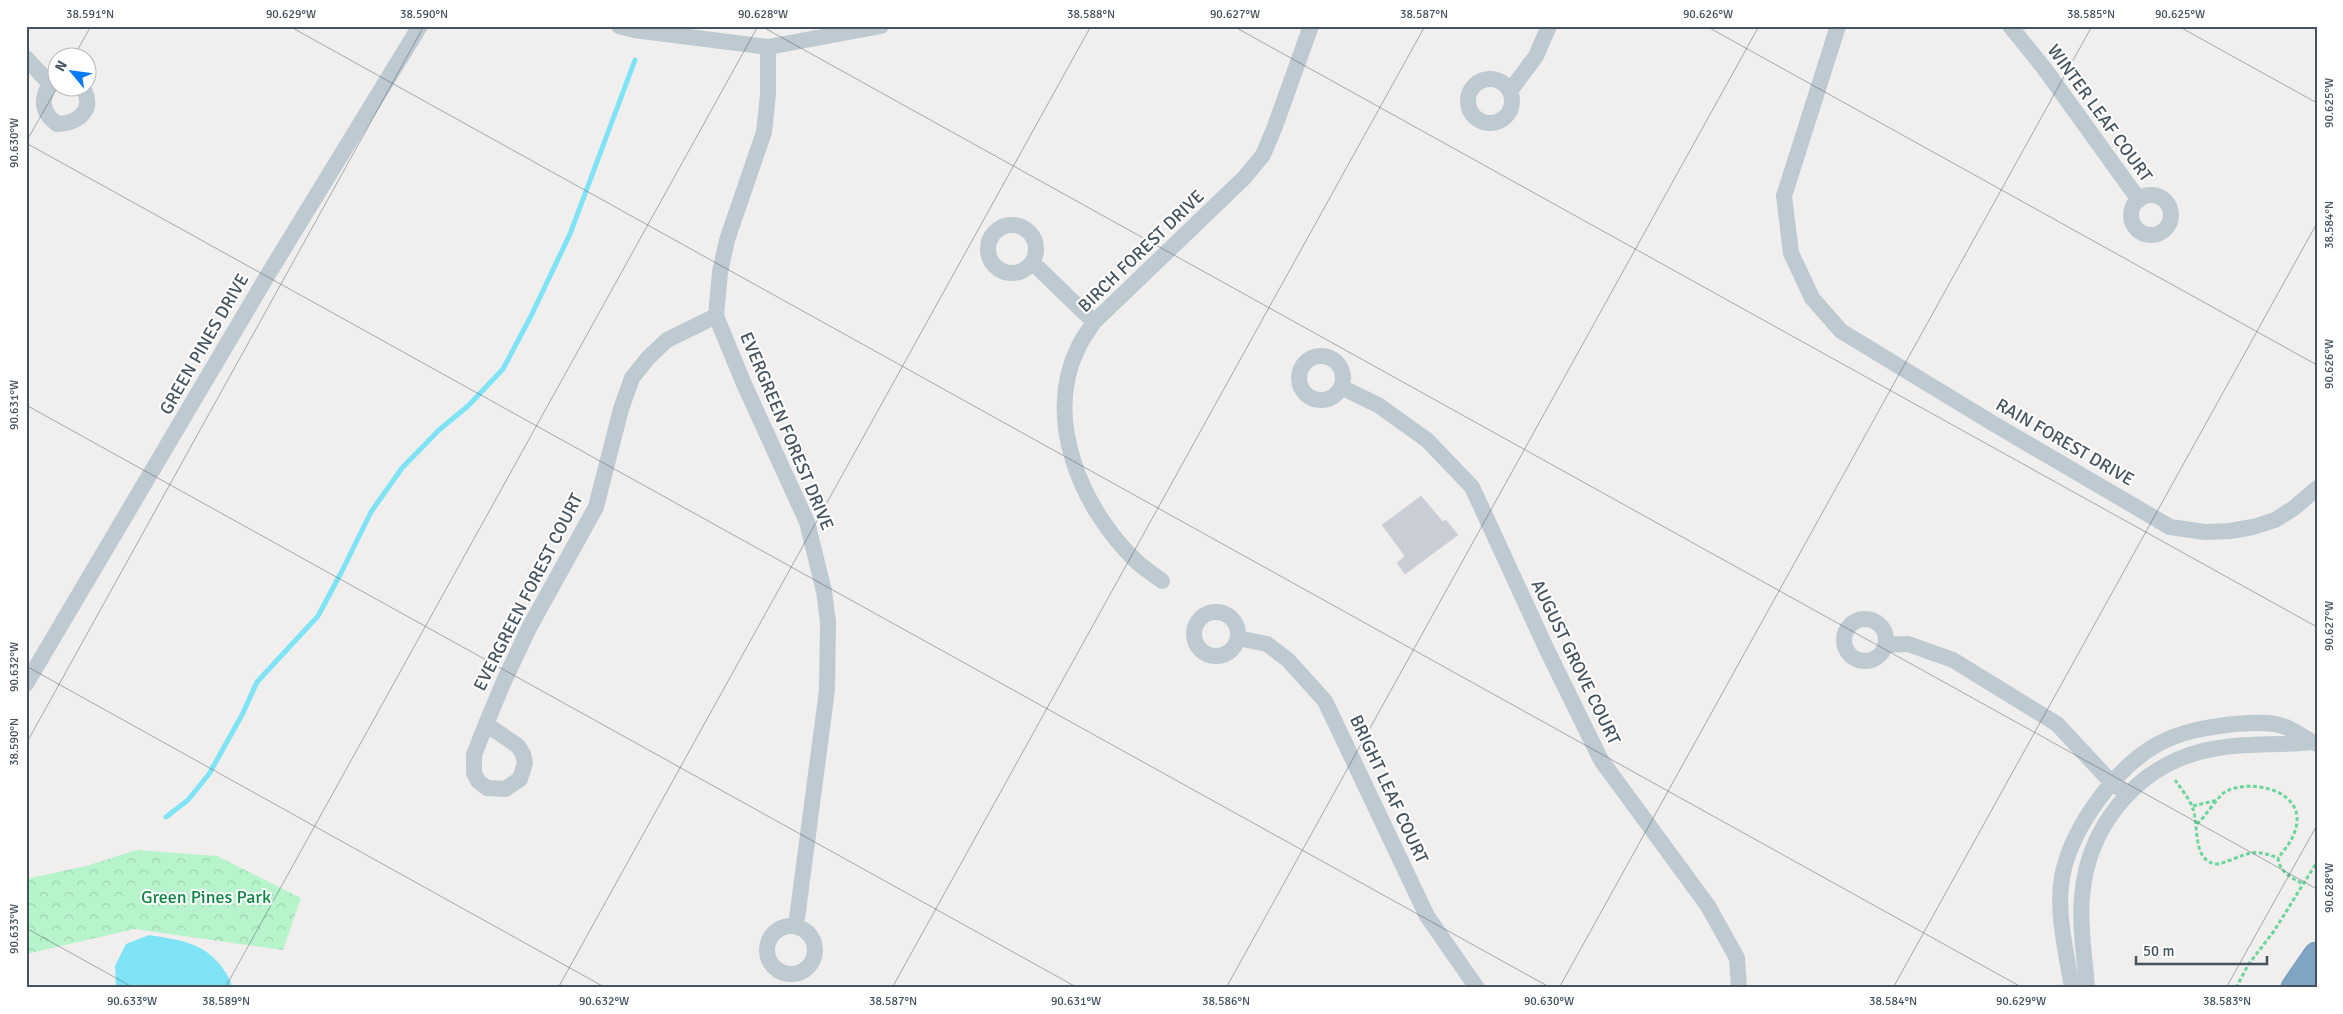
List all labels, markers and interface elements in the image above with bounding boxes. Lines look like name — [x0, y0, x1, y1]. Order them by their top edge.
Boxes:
text: 38.591°N — [66, 7, 114, 22]
text: 90.629°W — [266, 7, 316, 22]
text: 38.590°N — [400, 7, 448, 22]
text: 90.628°W — [738, 7, 788, 22]
text: 38.588°N — [1067, 7, 1115, 22]
text: 90.627°W — [1210, 7, 1260, 22]
text: 38.587°N — [1400, 7, 1448, 22]
text: 90.626°W — [1683, 7, 1733, 22]
text: 38.585°N — [2067, 7, 2115, 22]
text: 90.625°W — [2155, 7, 2205, 22]
street label: WINTER LEAF COURT — [2043, 40, 2157, 186]
north arrow — [48, 48, 98, 98]
text: N — [51, 58, 71, 74]
text: 90.625°W — [2322, 78, 2337, 128]
text: 90.630°W — [7, 118, 22, 168]
street label: BIRCH FOREST DRIVE — [1073, 185, 1209, 317]
text: 38.584°N — [2322, 201, 2337, 249]
street label: GREEN PINES DRIVE — [155, 270, 253, 418]
street label: EVERGREEN FOREST DRIVE — [735, 329, 839, 533]
text: 90.626°W — [2322, 339, 2337, 389]
text: 90.631°W — [7, 380, 22, 430]
street label: RAIN FOREST DRIVE — [1992, 393, 2138, 491]
street label: EVERGREEN FOREST COURT — [469, 489, 588, 694]
street label: AUGUST GROVE COURT — [1526, 576, 1626, 748]
text: 90.627°W — [2322, 601, 2337, 651]
text: 90.632°W — [7, 642, 22, 692]
street label: BRIGHT LEAF COURT — [1345, 711, 1433, 867]
text: 38.590°N — [7, 718, 22, 766]
text: 90.628°W — [2322, 863, 2337, 913]
park label: Green Pines Park — [141, 886, 271, 908]
text: 90.633°W — [7, 904, 22, 954]
scale bar — [2136, 934, 2267, 966]
text: 50 m — [2143, 942, 2174, 960]
text: 90.633°W — [107, 994, 157, 1009]
text: 38.589°N — [202, 994, 250, 1009]
text: 90.632°W — [579, 994, 629, 1009]
text: 38.587°N — [869, 994, 917, 1009]
text: 90.631°W — [1051, 994, 1101, 1009]
text: 38.586°N — [1202, 994, 1250, 1009]
text: 90.630°W — [1524, 994, 1574, 1009]
text: 38.584°N — [1869, 994, 1917, 1009]
text: 90.629°W — [1996, 994, 2046, 1009]
text: 38.583°N — [2203, 994, 2251, 1009]

